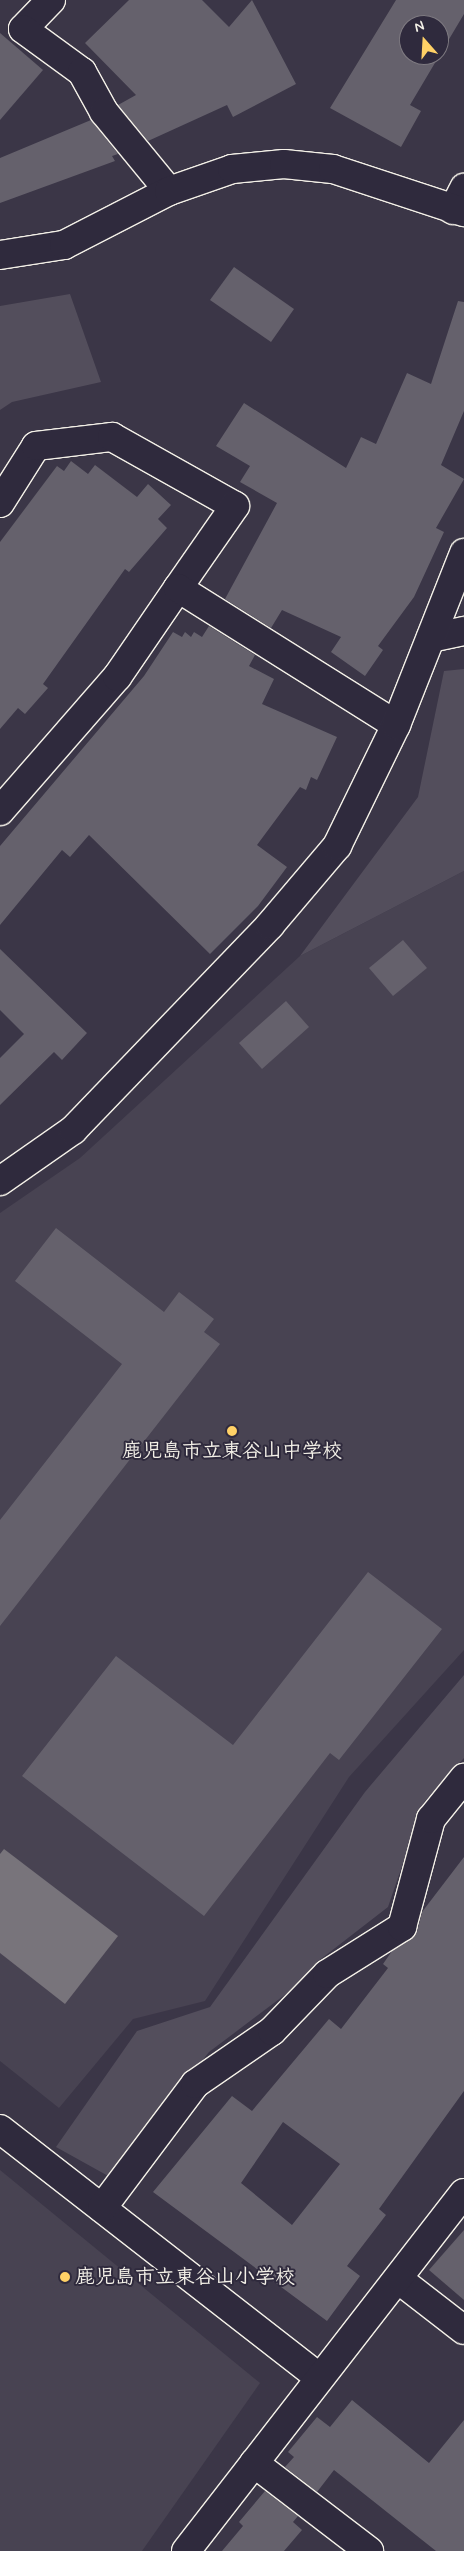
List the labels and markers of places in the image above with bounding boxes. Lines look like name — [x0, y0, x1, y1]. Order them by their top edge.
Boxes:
marker: 鹿児島市立東谷山中学校 — [226, 1425, 238, 1437]
place label: 鹿児島市立東谷山中学校 — [122, 1439, 342, 1463]
place label: 鹿児島市立東谷山小学校 — [75, 2265, 295, 2289]
marker: 鹿児島市立東谷山小学校 — [59, 2271, 71, 2283]

